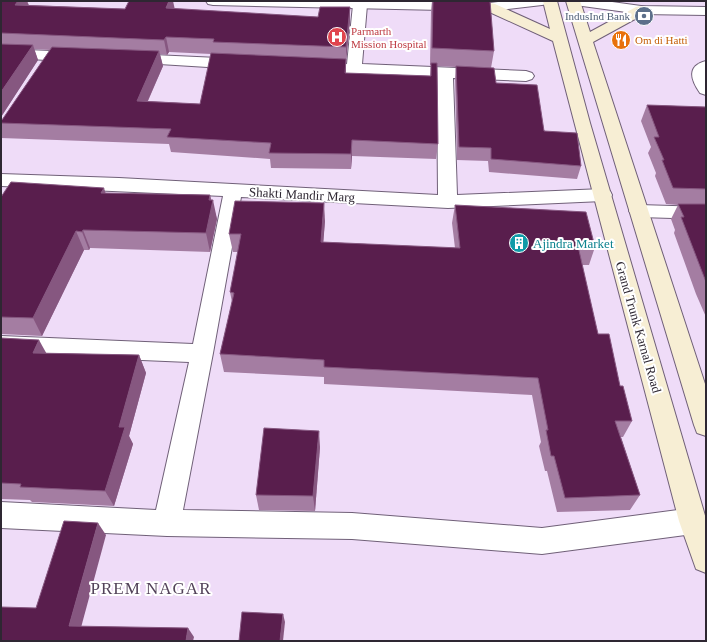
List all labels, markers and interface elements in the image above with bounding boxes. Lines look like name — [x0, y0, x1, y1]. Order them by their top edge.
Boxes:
bank icon: IndusInd Bank — [633, 5, 655, 27]
place label: IndusInd Bank — [565, 10, 630, 22]
place label: Parmarth Mission Hospital — [351, 25, 426, 50]
hospital icon: Parmarth Mission Hospital — [326, 26, 348, 48]
restaurant icon: Om di Hatti — [610, 29, 632, 51]
place label: Om di Hatti — [635, 34, 688, 46]
street label: Shakti Mandir Marg — [249, 184, 356, 205]
building icon: Ajindra Market — [508, 232, 530, 254]
place label: Ajindra Market — [533, 236, 614, 251]
street label: Grand Trunk Karnal Road — [613, 260, 665, 395]
district label: PREM NAGAR — [91, 579, 212, 598]

